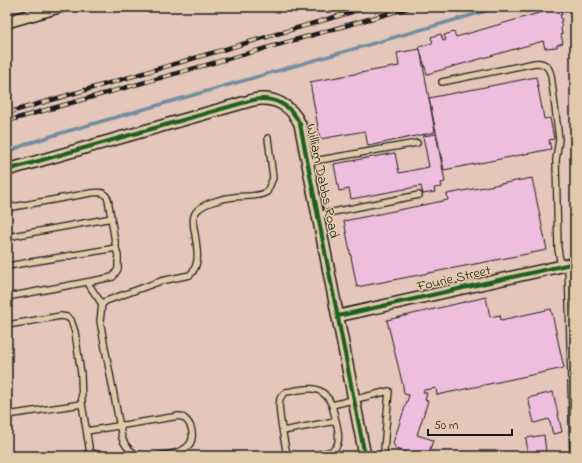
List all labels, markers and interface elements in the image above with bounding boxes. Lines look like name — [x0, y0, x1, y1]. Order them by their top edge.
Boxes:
street label: William Dabbs Road — [300, 122, 344, 240]
street label: Fourie Street — [414, 260, 493, 298]
scale bar — [428, 411, 512, 437]
text: 50 m — [434, 417, 458, 435]

